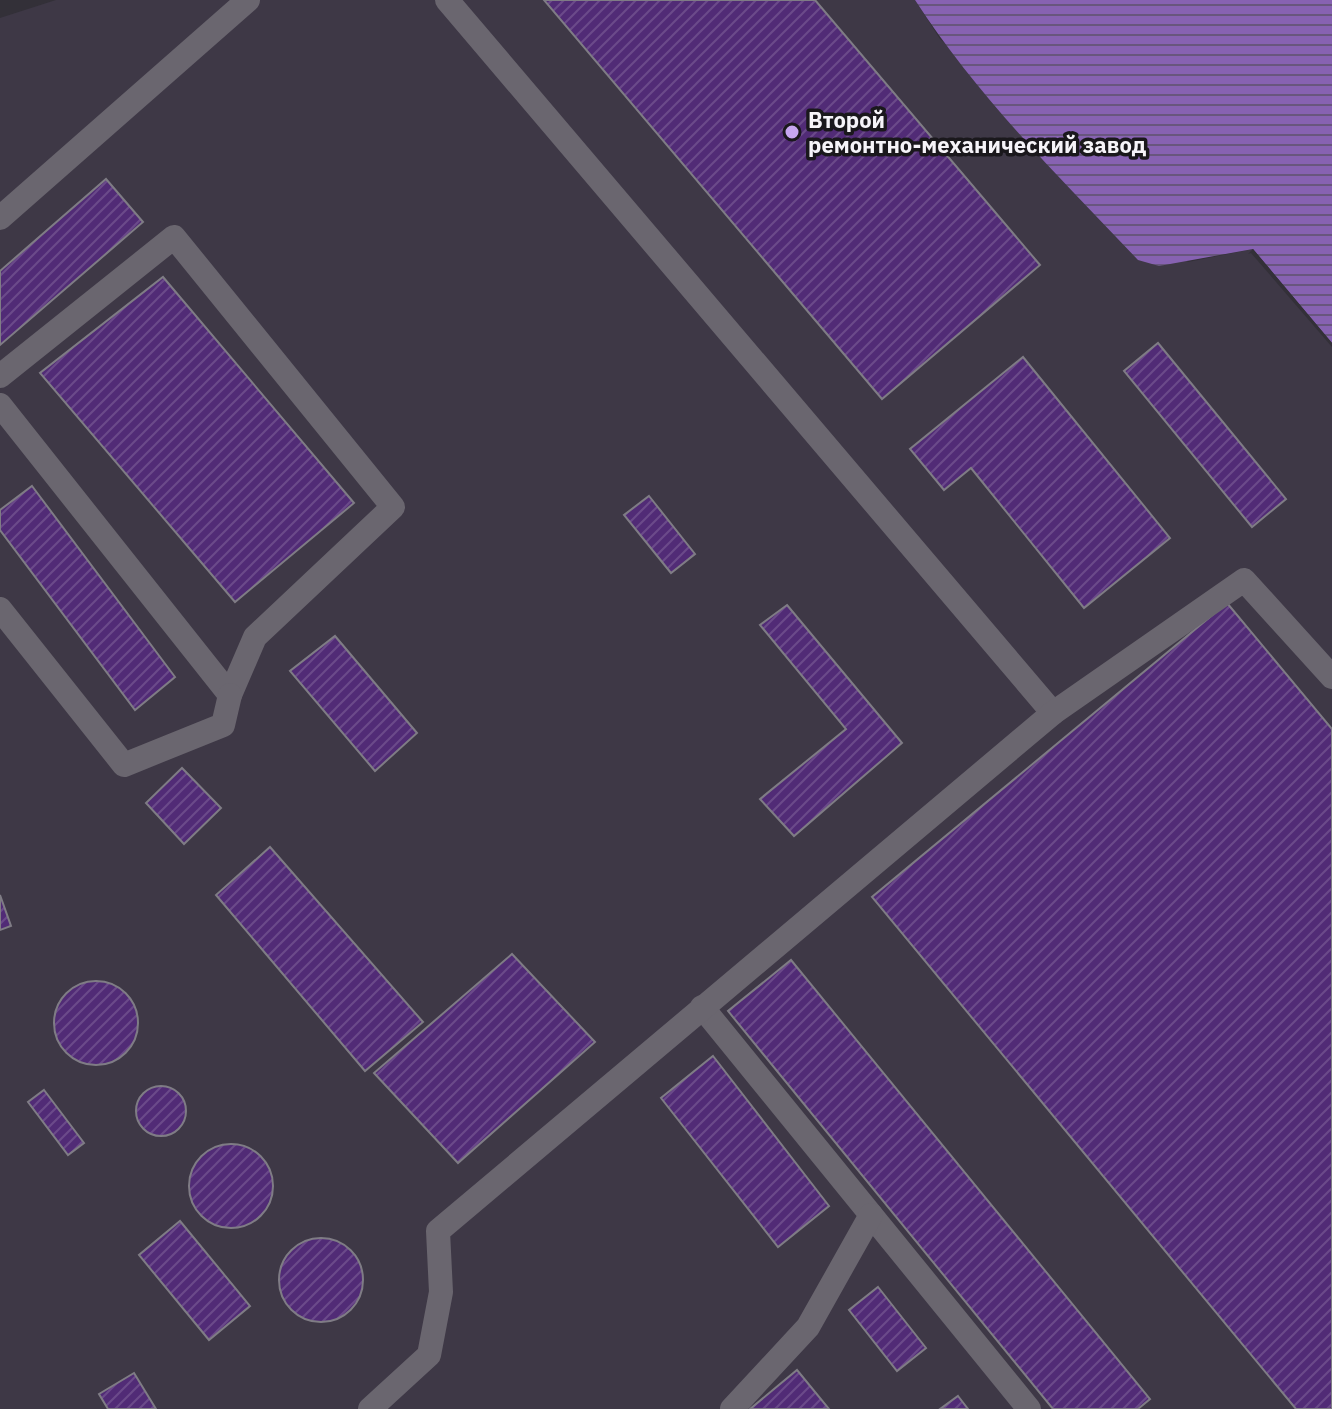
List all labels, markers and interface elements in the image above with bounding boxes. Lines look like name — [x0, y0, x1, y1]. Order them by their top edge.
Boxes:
place label: Второй ремонтно-механический завод — [808, 105, 1147, 159]
marker: Второй ремонтно-механический завод — [783, 123, 801, 141]

